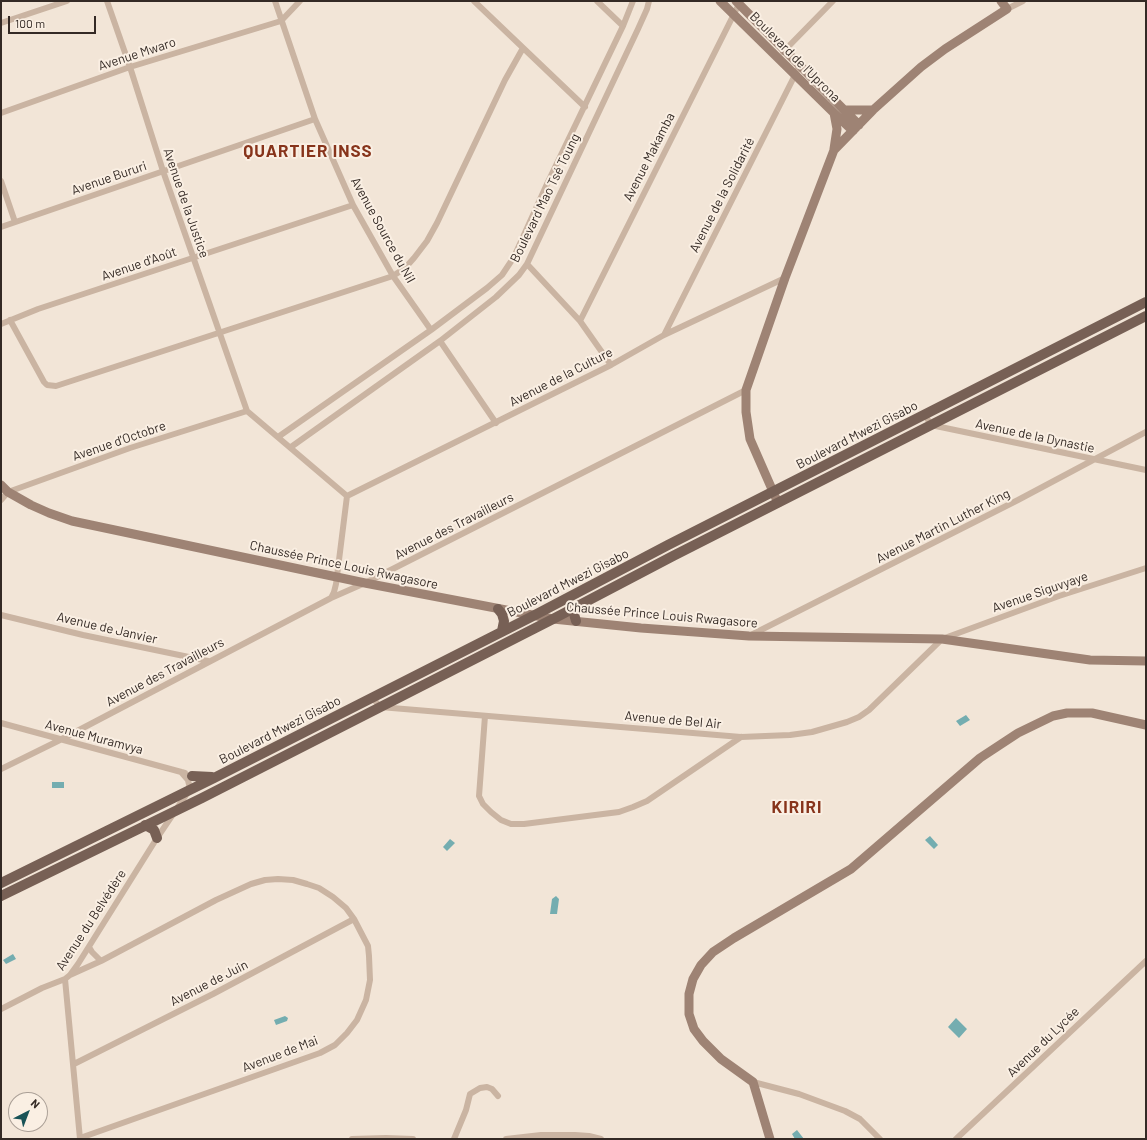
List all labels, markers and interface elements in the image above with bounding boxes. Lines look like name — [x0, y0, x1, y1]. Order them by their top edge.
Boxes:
scale bar — [10, 8, 98, 34]
street label: Boulevard de l'Uprona — [747, 9, 843, 105]
text: 100 m — [15, 16, 45, 30]
street label: Avenue Mwaro — [96, 34, 178, 74]
street label: Avenue Makamba — [620, 110, 678, 204]
street label: Boulevard Mao Tsé Toung — [507, 131, 583, 265]
street label: Avenue de la Solidarité — [686, 135, 758, 255]
district label: QUARTIER INSS — [243, 141, 373, 161]
street label: Avenue de la Justice — [160, 146, 212, 260]
street label: Avenue Bururi — [69, 158, 149, 198]
street label: Avenue Source du Nil — [348, 175, 418, 285]
street label: Avenue d'Août — [99, 244, 179, 284]
street label: Avenue de la Culture — [507, 344, 615, 410]
street label: Boulevard Mwezi Gisabo — [794, 398, 920, 472]
street label: Avenue de la Dynastie — [974, 416, 1096, 456]
street label: Avenue d'Octobre — [70, 418, 168, 464]
street label: Avenue Martin Luther King — [874, 485, 1012, 567]
street label: Avenue des Travailleurs — [392, 489, 516, 563]
street label: Chaussée Prince Louis Rwagasore — [248, 537, 440, 593]
street label: Boulevard Mwezi Gisabo — [505, 546, 631, 620]
street label: Avenue Siguvyaye — [990, 568, 1090, 616]
street label: Chaussée Prince Louis Rwagasore — [566, 599, 758, 631]
street label: Avenue de Janvier — [55, 609, 159, 647]
street label: Avenue des Travailleurs — [103, 634, 227, 710]
street label: Boulevard Mwezi Gisabo — [217, 693, 343, 767]
street label: Avenue de Bel Air — [624, 708, 722, 732]
street label: Avenue Muramvya — [43, 716, 145, 758]
district label: KIRIRI — [772, 797, 822, 817]
street label: Avenue du Belvédère — [53, 867, 129, 973]
street label: Avenue de Juin — [167, 957, 251, 1009]
street label: Avenue du Lycée — [1004, 1004, 1082, 1080]
street label: Avenue de Mai — [240, 1032, 320, 1076]
north arrow — [8, 1092, 48, 1132]
text: N — [29, 1096, 43, 1111]

